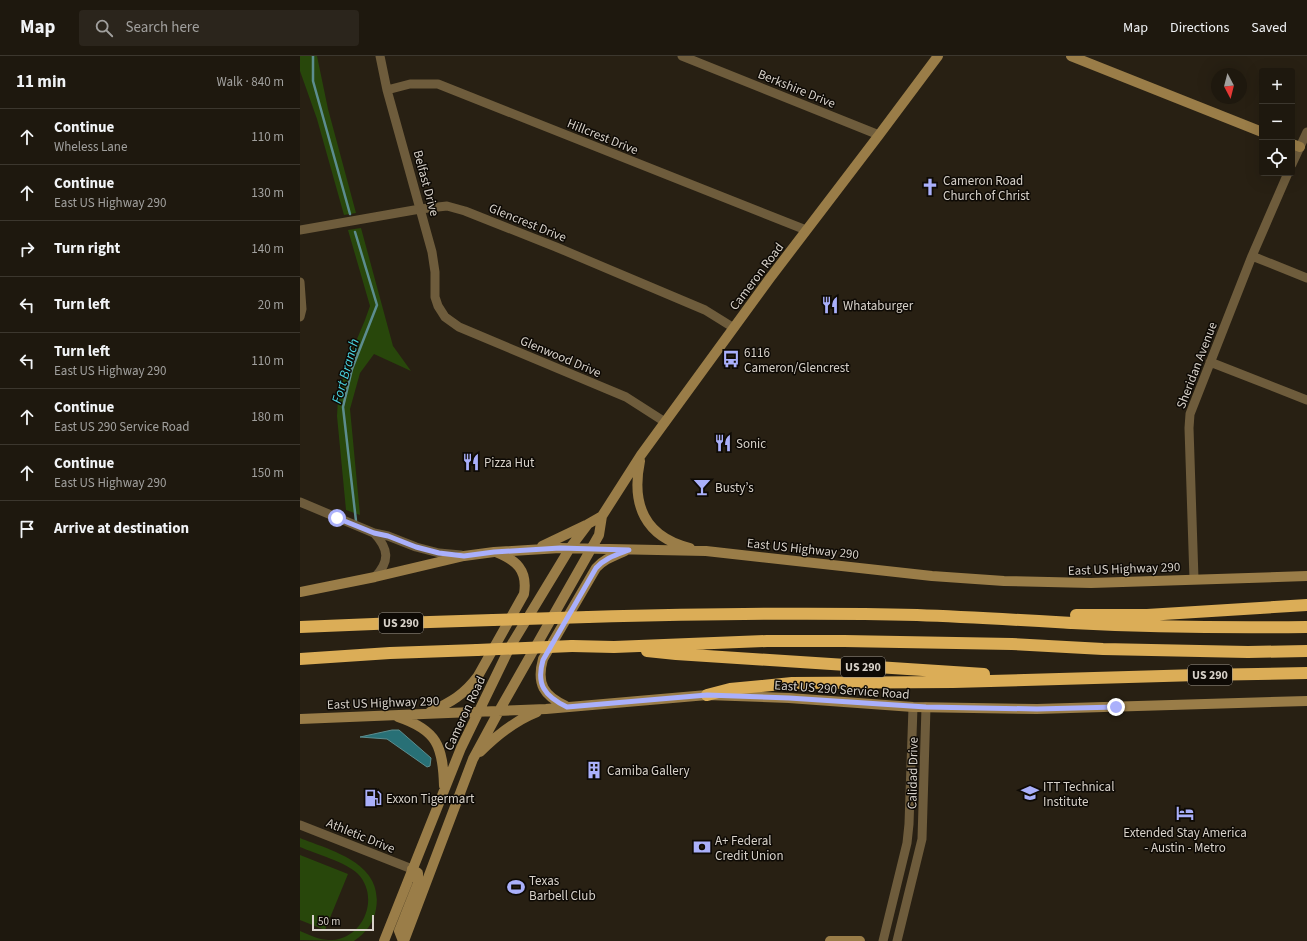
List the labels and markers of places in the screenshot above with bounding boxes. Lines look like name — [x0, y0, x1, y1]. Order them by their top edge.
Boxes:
place label: Cameron Road Church of Christ — [943, 172, 1030, 205]
church icon: Cameron Road Church of Christ — [920, 177, 940, 197]
restaurant icon: Whataburger — [820, 295, 840, 315]
place label: Whataburger — [843, 297, 914, 315]
place label: 6116 Cameron/Glencrest — [744, 344, 850, 377]
bus stop icon: 6116 Cameron/Glencrest — [721, 349, 741, 369]
restaurant icon: Sonic — [713, 433, 733, 453]
place label: Sonic — [736, 435, 766, 453]
restaurant icon: Pizza Hut — [461, 452, 481, 472]
place label: Pizza Hut — [484, 454, 535, 472]
bar icon: Busty’s — [692, 477, 712, 497]
place label: Busty’s — [715, 479, 754, 497]
building icon: Camiba Gallery — [584, 760, 604, 780]
place label: Camiba Gallery — [607, 762, 690, 780]
place label: ITT Technical Institute — [1043, 778, 1115, 811]
school or university icon: ITT Technical Institute — [1020, 783, 1040, 803]
fuel station icon: Exxon Tigermart — [363, 788, 383, 808]
place label: Exxon Tigermart — [386, 790, 475, 808]
hotel icon: Extended Stay America - Austin - Metro — [1175, 803, 1195, 823]
place label: Extended Stay America - Austin - Metro — [1123, 824, 1247, 857]
place label: A+ Federal Credit Union — [715, 832, 784, 865]
bank icon: A+ Federal Credit Union — [692, 837, 712, 857]
place label: Texas Barbell Club — [529, 872, 596, 905]
sports icon: Texas Barbell Club — [506, 877, 526, 897]

